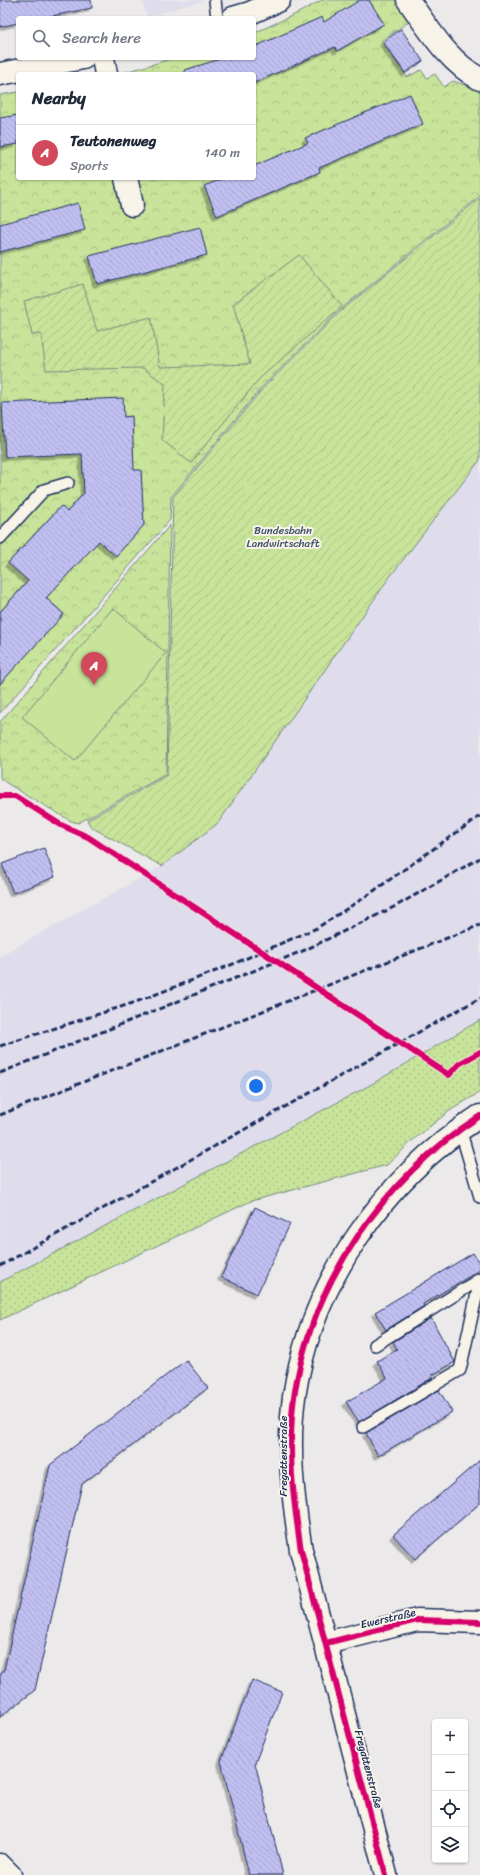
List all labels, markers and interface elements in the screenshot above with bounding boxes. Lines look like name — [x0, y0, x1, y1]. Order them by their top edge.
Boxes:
search box — [16, 16, 256, 60]
text: Search here — [62, 25, 141, 51]
icon: search — [30, 27, 52, 49]
text: Nearby — [32, 83, 86, 113]
text: Teutonenweg — [70, 128, 156, 154]
text: A — [41, 141, 49, 164]
text: 140 m — [205, 141, 240, 164]
text: Sports — [70, 154, 108, 177]
park label: Bundesbahn Landwirtschaft — [247, 521, 320, 553]
pin: A — [81, 652, 107, 685]
your location — [246, 1076, 266, 1096]
street label: Fregattenstraße — [274, 1415, 293, 1496]
street label: Ewerstraße — [359, 1603, 418, 1634]
map controls — [432, 1719, 468, 1863]
button: + — [432, 1719, 468, 1755]
street label: Fregattenstraße — [349, 1728, 388, 1811]
button: − — [432, 1755, 468, 1791]
button: locate — [432, 1791, 468, 1827]
button: layers — [432, 1827, 468, 1863]

